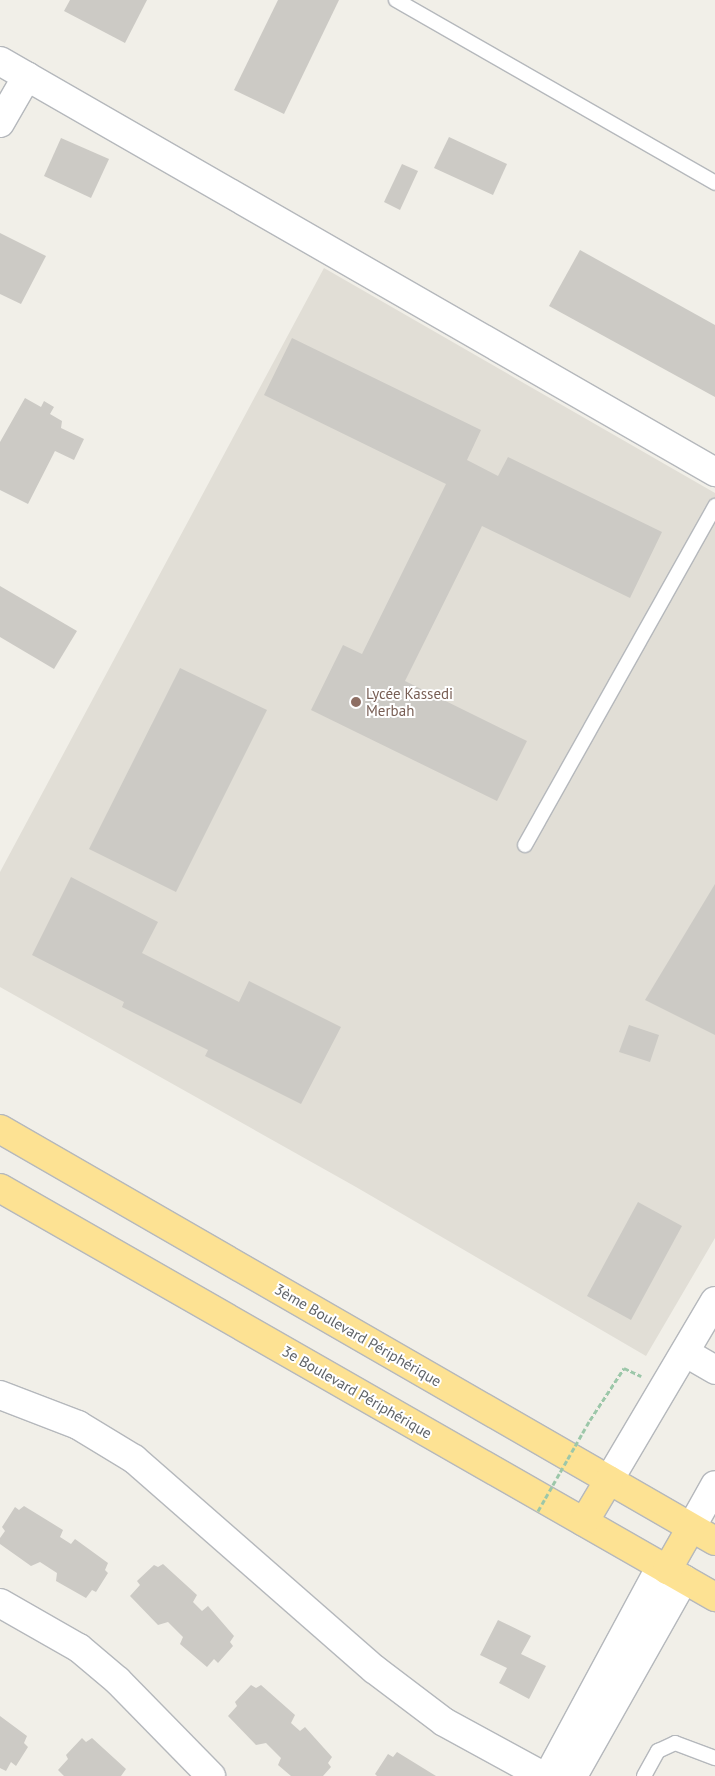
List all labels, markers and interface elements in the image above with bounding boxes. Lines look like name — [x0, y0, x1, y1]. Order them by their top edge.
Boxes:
place label: Lycée Kassedi Merbah — [366, 684, 453, 719]
marker: Lycée Kassedi Merbah — [350, 696, 362, 708]
street label: 3ème Boulevard Périphérique — [271, 1280, 445, 1390]
street label: 3e Boulevard Périphérique — [279, 1342, 435, 1442]

